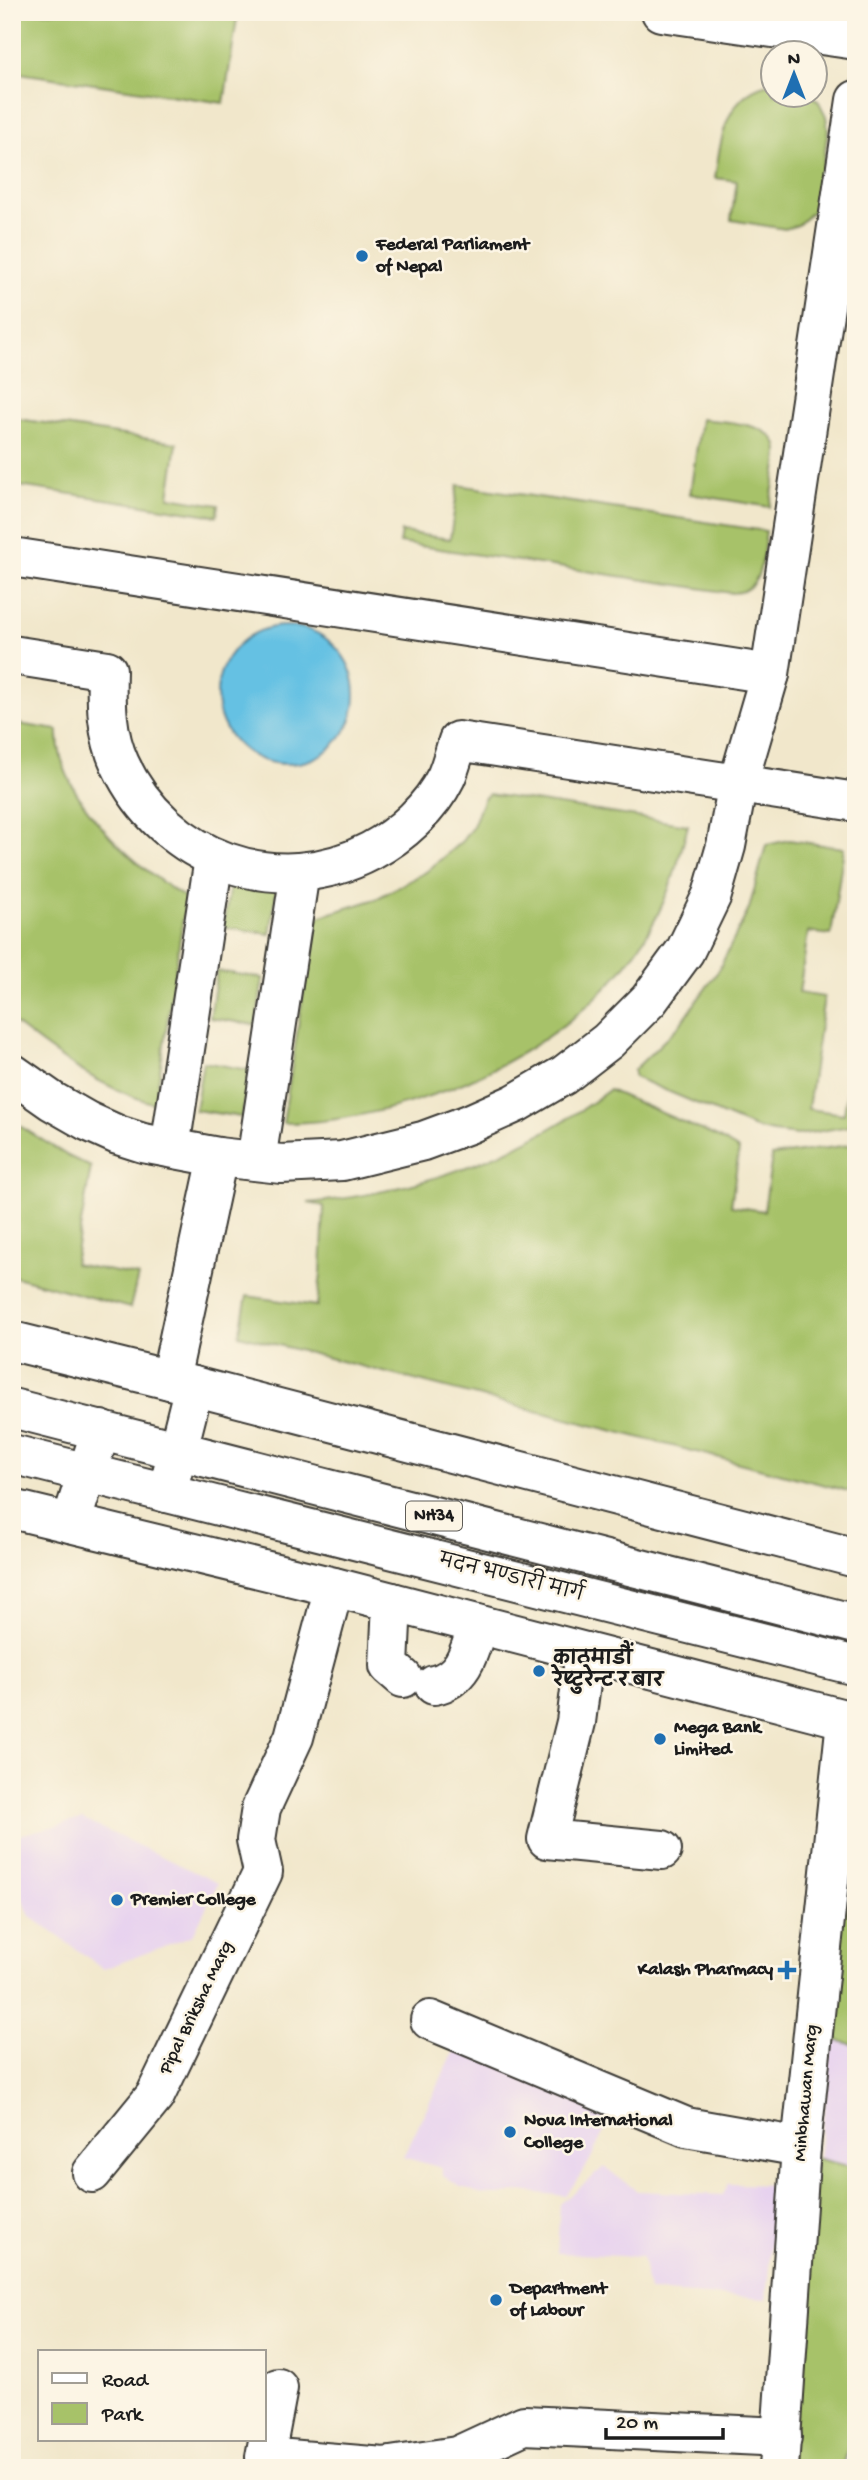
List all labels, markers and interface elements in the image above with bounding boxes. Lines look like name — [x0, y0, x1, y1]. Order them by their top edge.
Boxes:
north arrow — [760, 38, 830, 108]
text: N — [788, 49, 800, 72]
place label: Federal Parliament of Nepal — [375, 234, 531, 279]
marker: Federal Parliament of Nepal — [354, 248, 370, 264]
road number: NH34 — [406, 1502, 462, 1531]
street label: मदन भण्डारी मार्ग — [435, 1543, 589, 1608]
place label: काठमाडौं रेष्टुरेन्ट र बार — [551, 1640, 665, 1694]
marker: काठमाडौं रेष्टुरेन्ट र बार — [531, 1663, 547, 1679]
place label: Mega Bank Limited — [674, 1717, 763, 1762]
marker: Mega Bank Limited — [652, 1731, 668, 1747]
place label: Premier College — [130, 1889, 257, 1912]
marker: Premier College — [109, 1892, 125, 1908]
street label: Pipal Briksha Marg — [154, 1937, 239, 2079]
place label: Kalash Pharmacy — [637, 1959, 774, 1982]
marker: Kalash Pharmacy — [779, 1962, 795, 1978]
street label: Minbhawan Marg — [790, 2023, 824, 2162]
place label: Nova International College — [523, 2110, 673, 2155]
marker: Nova International College — [502, 2124, 518, 2140]
place label: Department of Labour — [508, 2278, 609, 2323]
marker: Department of Labour — [488, 2292, 504, 2308]
legend — [38, 2350, 266, 2442]
text: Road — [102, 2370, 150, 2395]
scale bar — [606, 2396, 723, 2440]
text: Park — [101, 2404, 145, 2429]
text: 20 m — [616, 2412, 658, 2437]

